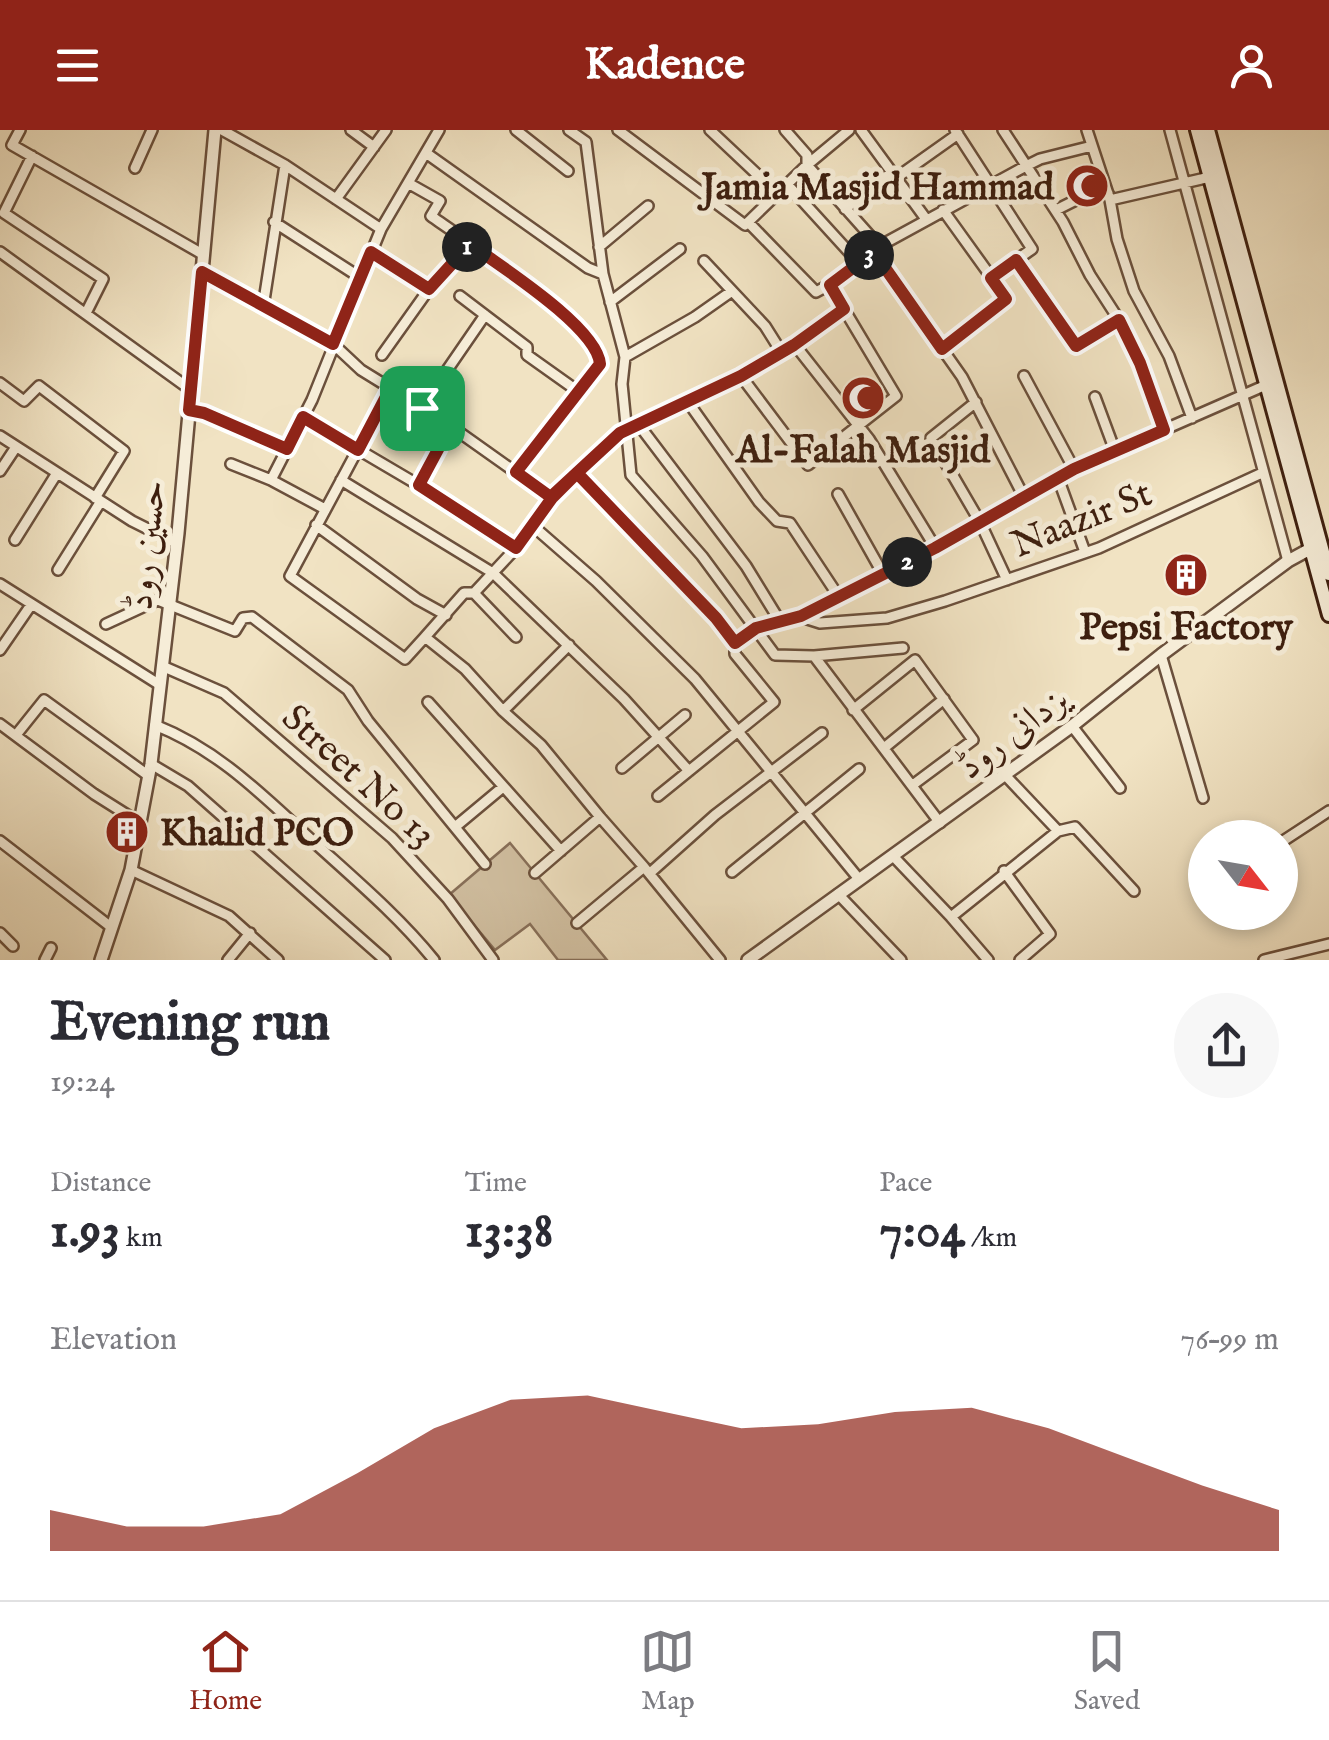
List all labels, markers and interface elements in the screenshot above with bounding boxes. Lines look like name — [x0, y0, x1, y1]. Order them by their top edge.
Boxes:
text: Kadence — [584, 37, 745, 94]
icon: menu — [50, 38, 105, 93]
icon: person — [1224, 38, 1279, 93]
mosque icon: Jamia Masjid Hammad — [1064, 163, 1110, 209]
place label: Jamia Masjid Hammad — [696, 165, 1055, 213]
pin: 1 — [442, 222, 492, 272]
text: 1 — [462, 229, 472, 264]
pin: 3 — [844, 230, 894, 280]
text: 3 — [864, 237, 874, 272]
pin — [380, 366, 465, 451]
mosque icon: Al-Falah Masjid — [840, 375, 886, 421]
icon: arrive — [395, 381, 450, 436]
place label: Al-Falah Masjid — [734, 428, 991, 476]
street label: Naazir St — [1005, 471, 1159, 571]
street label: حسین روڈ — [117, 478, 179, 613]
pin: 2 — [882, 537, 932, 587]
text: 2 — [900, 544, 914, 579]
building icon: Pepsi Factory — [1163, 552, 1209, 598]
place label: Pepsi Factory — [1079, 605, 1294, 653]
street label: یزدانی روڈ — [949, 675, 1082, 792]
street label: Street No 13 — [271, 695, 445, 859]
building icon: Khalid PCO — [104, 809, 150, 855]
place label: Khalid PCO — [160, 811, 354, 859]
north arrow — [1188, 820, 1298, 930]
map controls — [1188, 820, 1298, 930]
text: Evening run — [50, 989, 330, 1059]
button: share — [1174, 993, 1279, 1098]
text: 19:24 — [50, 1062, 115, 1103]
text: Distance — [50, 1166, 151, 1201]
text: Time — [465, 1166, 527, 1201]
text: Pace — [879, 1166, 932, 1201]
text: 1.93 — [50, 1201, 120, 1264]
text: 13:38 — [465, 1201, 553, 1264]
text: 7:04 — [879, 1201, 965, 1264]
text: km — [120, 1221, 163, 1256]
text: /km — [965, 1221, 1017, 1256]
text: Elevation — [50, 1320, 177, 1361]
text: 76–99 m — [1180, 1320, 1279, 1361]
tab: Home — [189, 1624, 262, 1719]
tab: Map — [640, 1624, 695, 1719]
tab: Saved — [1074, 1624, 1140, 1719]

